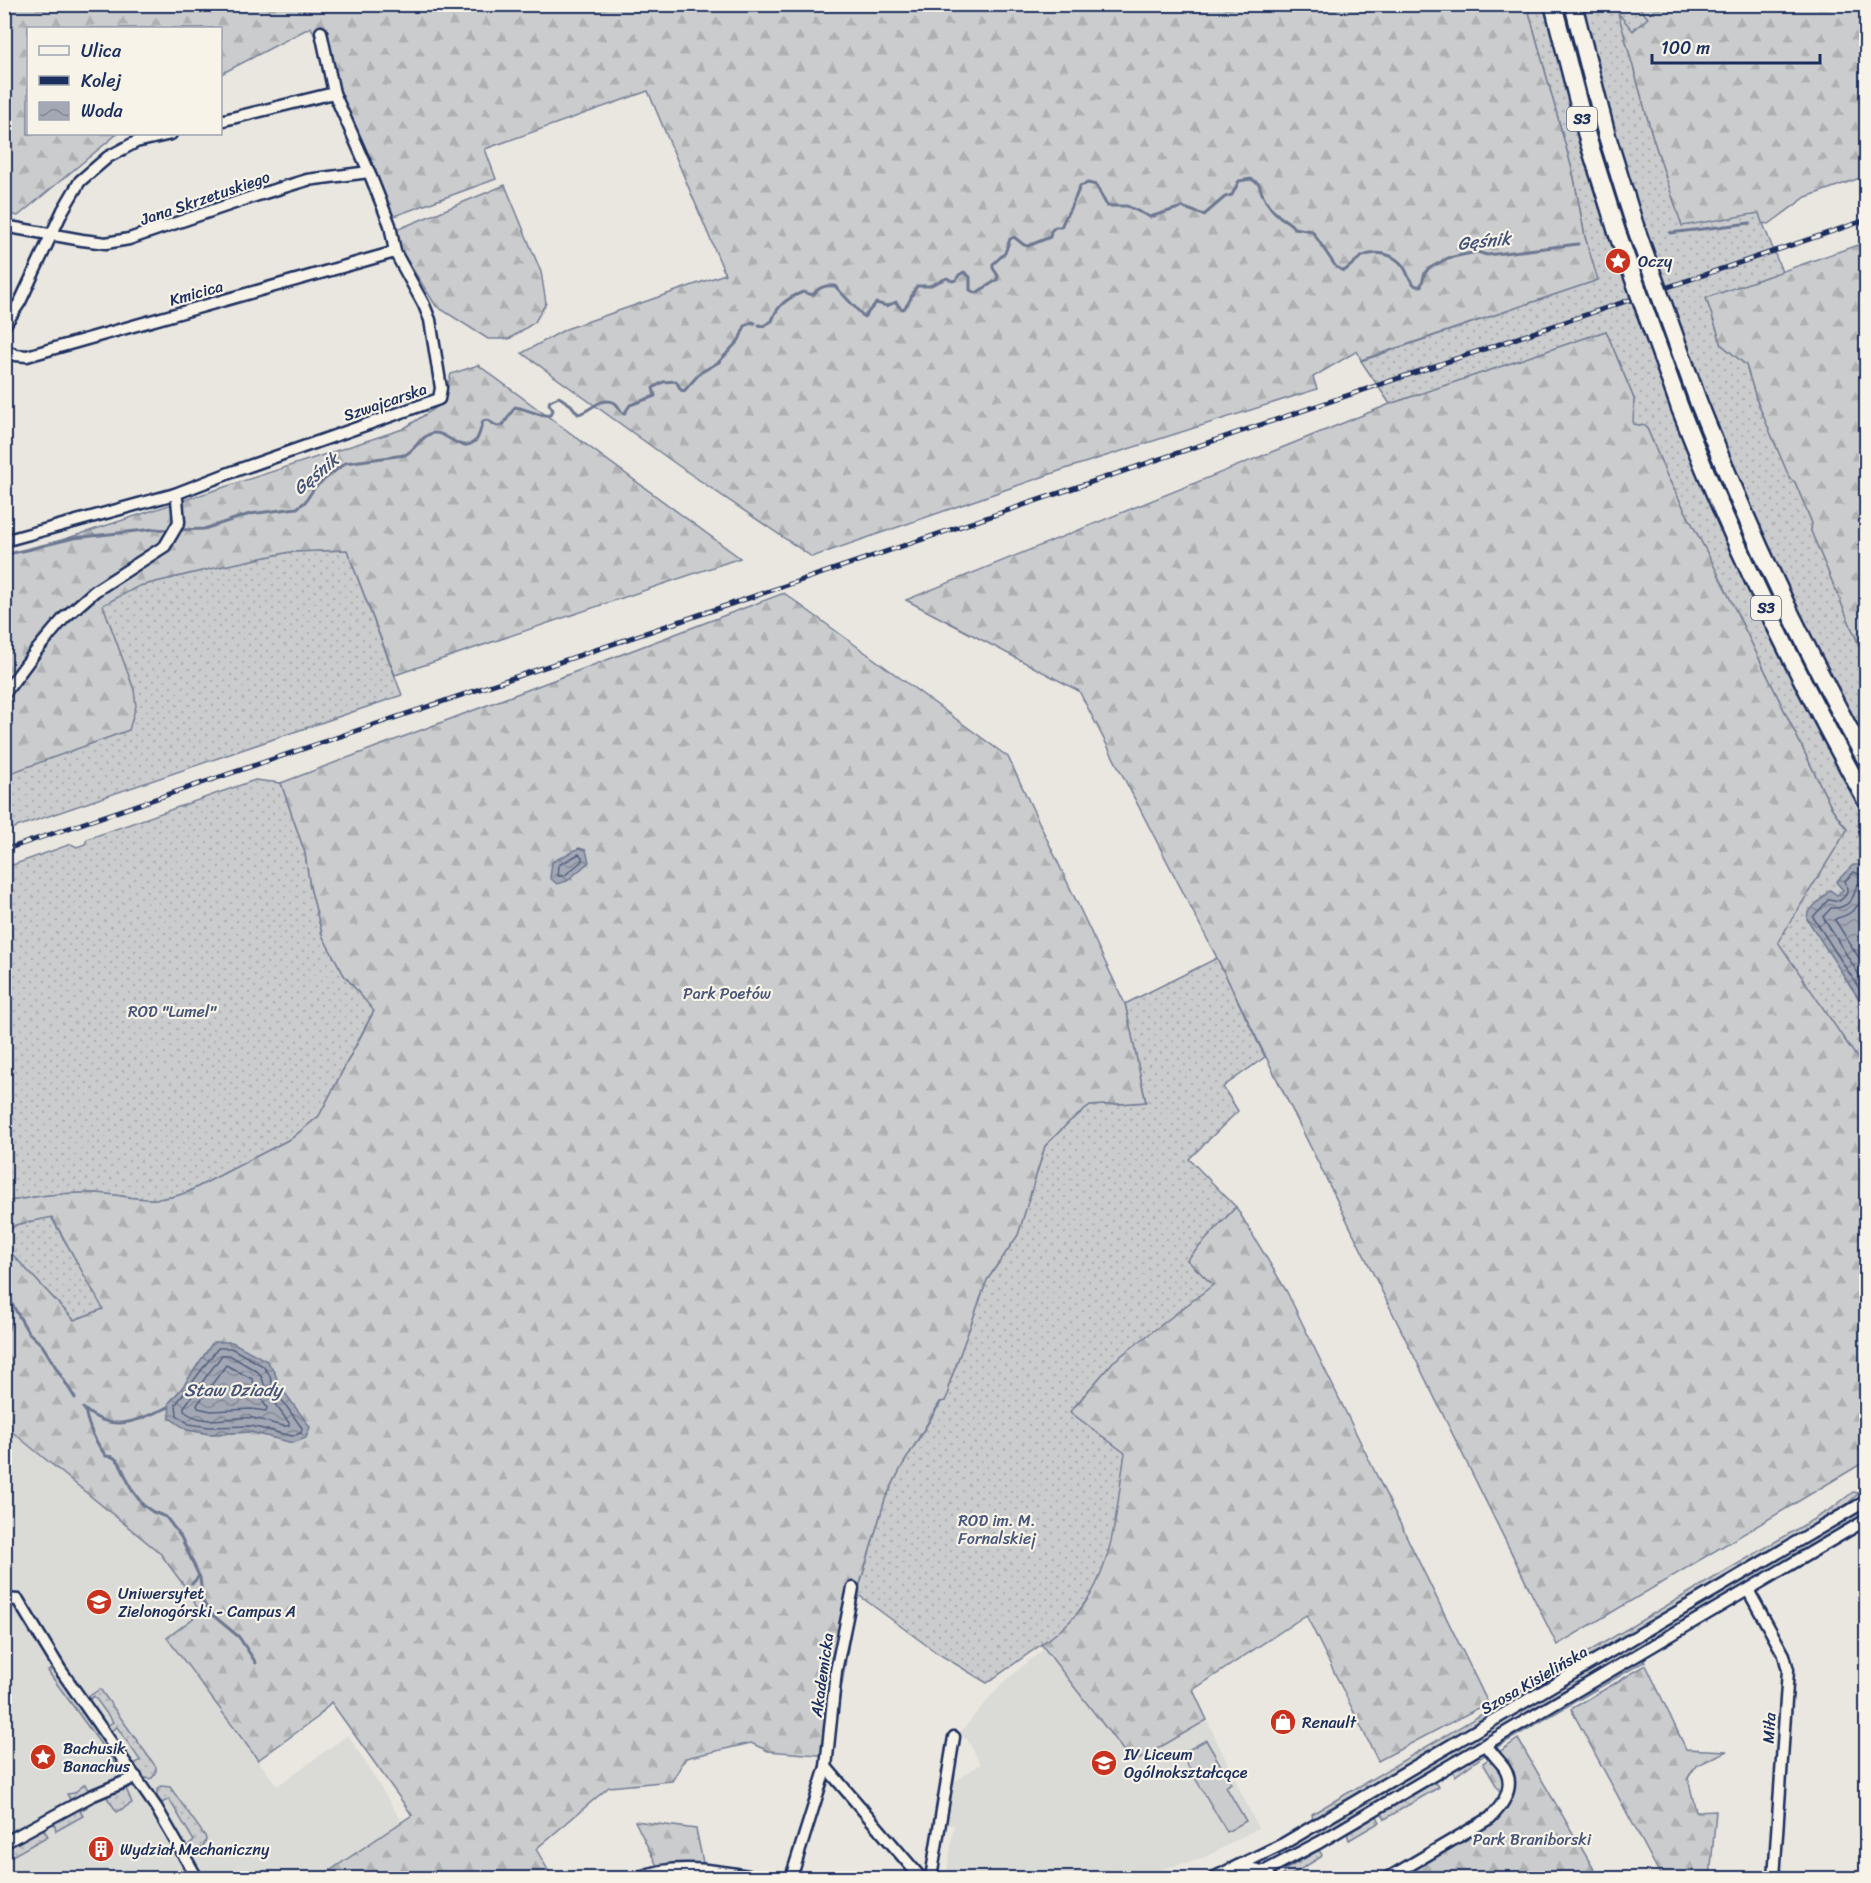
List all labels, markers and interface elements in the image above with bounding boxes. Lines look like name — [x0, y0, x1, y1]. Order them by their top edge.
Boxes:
legend — [27, 27, 222, 135]
scale bar — [1652, 27, 1820, 65]
text: 100 m — [1661, 32, 1710, 64]
text: Ulica — [81, 35, 122, 67]
text: Kolej — [81, 65, 121, 97]
text: Woda — [81, 95, 124, 127]
road number: S3 — [1567, 107, 1597, 131]
street label: Jana Skrzetuskiego — [135, 162, 274, 234]
water label: Gęśnik — [1456, 222, 1514, 260]
place icon: Oczy — [1603, 246, 1633, 276]
place label: Oczy — [1638, 247, 1673, 276]
street label: Kmicica — [166, 272, 226, 314]
street label: Szwajcarska — [339, 374, 431, 430]
water label: Gęśnik — [285, 443, 348, 503]
road number: S3 — [1751, 596, 1781, 620]
park label: Park Poetów — [683, 979, 772, 1008]
park label: ROD "Lumel" — [128, 997, 217, 1026]
water label: Staw Dziady — [184, 1374, 284, 1406]
park label: ROD im. M. Fornalskiej — [958, 1506, 1037, 1553]
place label: Uniwersytet Zielonogórski - Campus A — [118, 1579, 296, 1626]
school or university icon: Uniwersytet Zielonogórski - Campus A — [84, 1587, 114, 1617]
street label: Akademicka — [802, 1631, 842, 1720]
street label: Szosa Kisielińska — [1475, 1637, 1593, 1723]
shop icon: Renault — [1268, 1707, 1298, 1737]
place label: Renault — [1302, 1708, 1357, 1737]
street label: Miła — [1753, 1711, 1785, 1744]
place label: Bachusik Banachus — [63, 1734, 131, 1781]
place label: IV Liceum Ogólnokształcące — [1123, 1740, 1248, 1787]
place icon: Bachusik Banachus — [28, 1742, 58, 1772]
school or university icon: IV Liceum Ogólnokształcące — [1089, 1748, 1119, 1778]
park label: Park Braniborski — [1473, 1825, 1592, 1854]
building icon: Wydział Mechaniczny — [86, 1834, 116, 1864]
place label: Wydział Mechaniczny — [120, 1835, 270, 1864]

